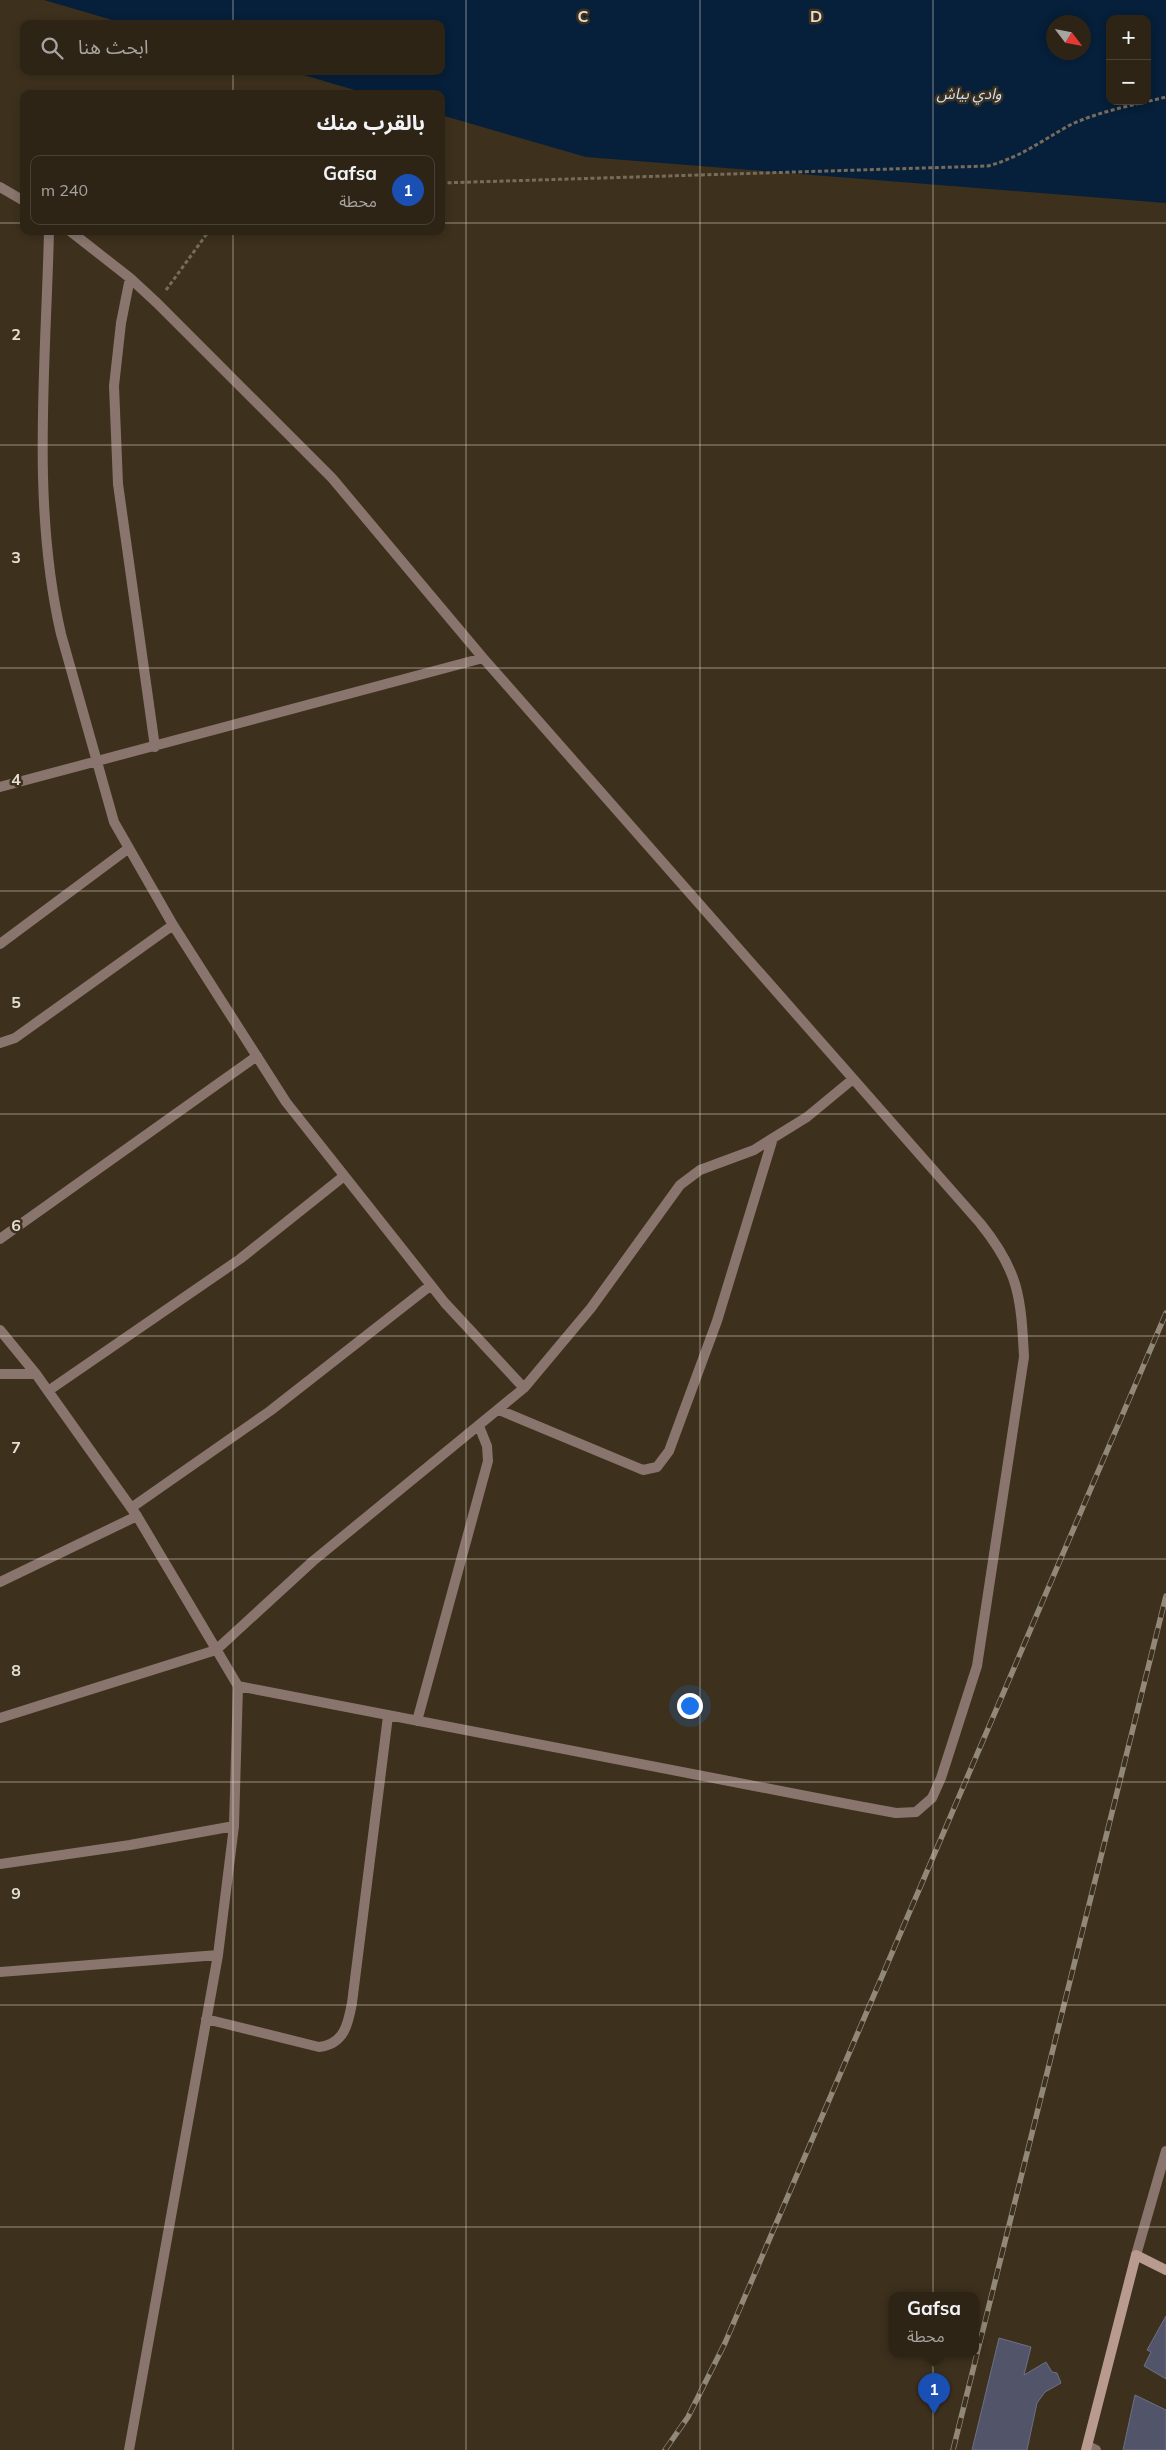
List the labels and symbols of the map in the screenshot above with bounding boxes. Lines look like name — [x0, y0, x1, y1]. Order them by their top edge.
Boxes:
text: C — [578, 6, 589, 26]
text: D — [810, 6, 822, 26]
north arrow — [1046, 15, 1091, 60]
water label: وادي بياش — [937, 84, 1002, 105]
text: 2 — [11, 324, 21, 344]
text: 3 — [11, 547, 21, 567]
text: 4 — [11, 769, 21, 789]
text: 5 — [11, 992, 21, 1012]
text: 6 — [11, 1215, 21, 1235]
text: 7 — [11, 1437, 21, 1457]
text: 8 — [11, 1660, 21, 1680]
your location — [677, 1693, 703, 1719]
text: 9 — [11, 1883, 21, 1903]
pin: 1 — [918, 2373, 950, 2414]

